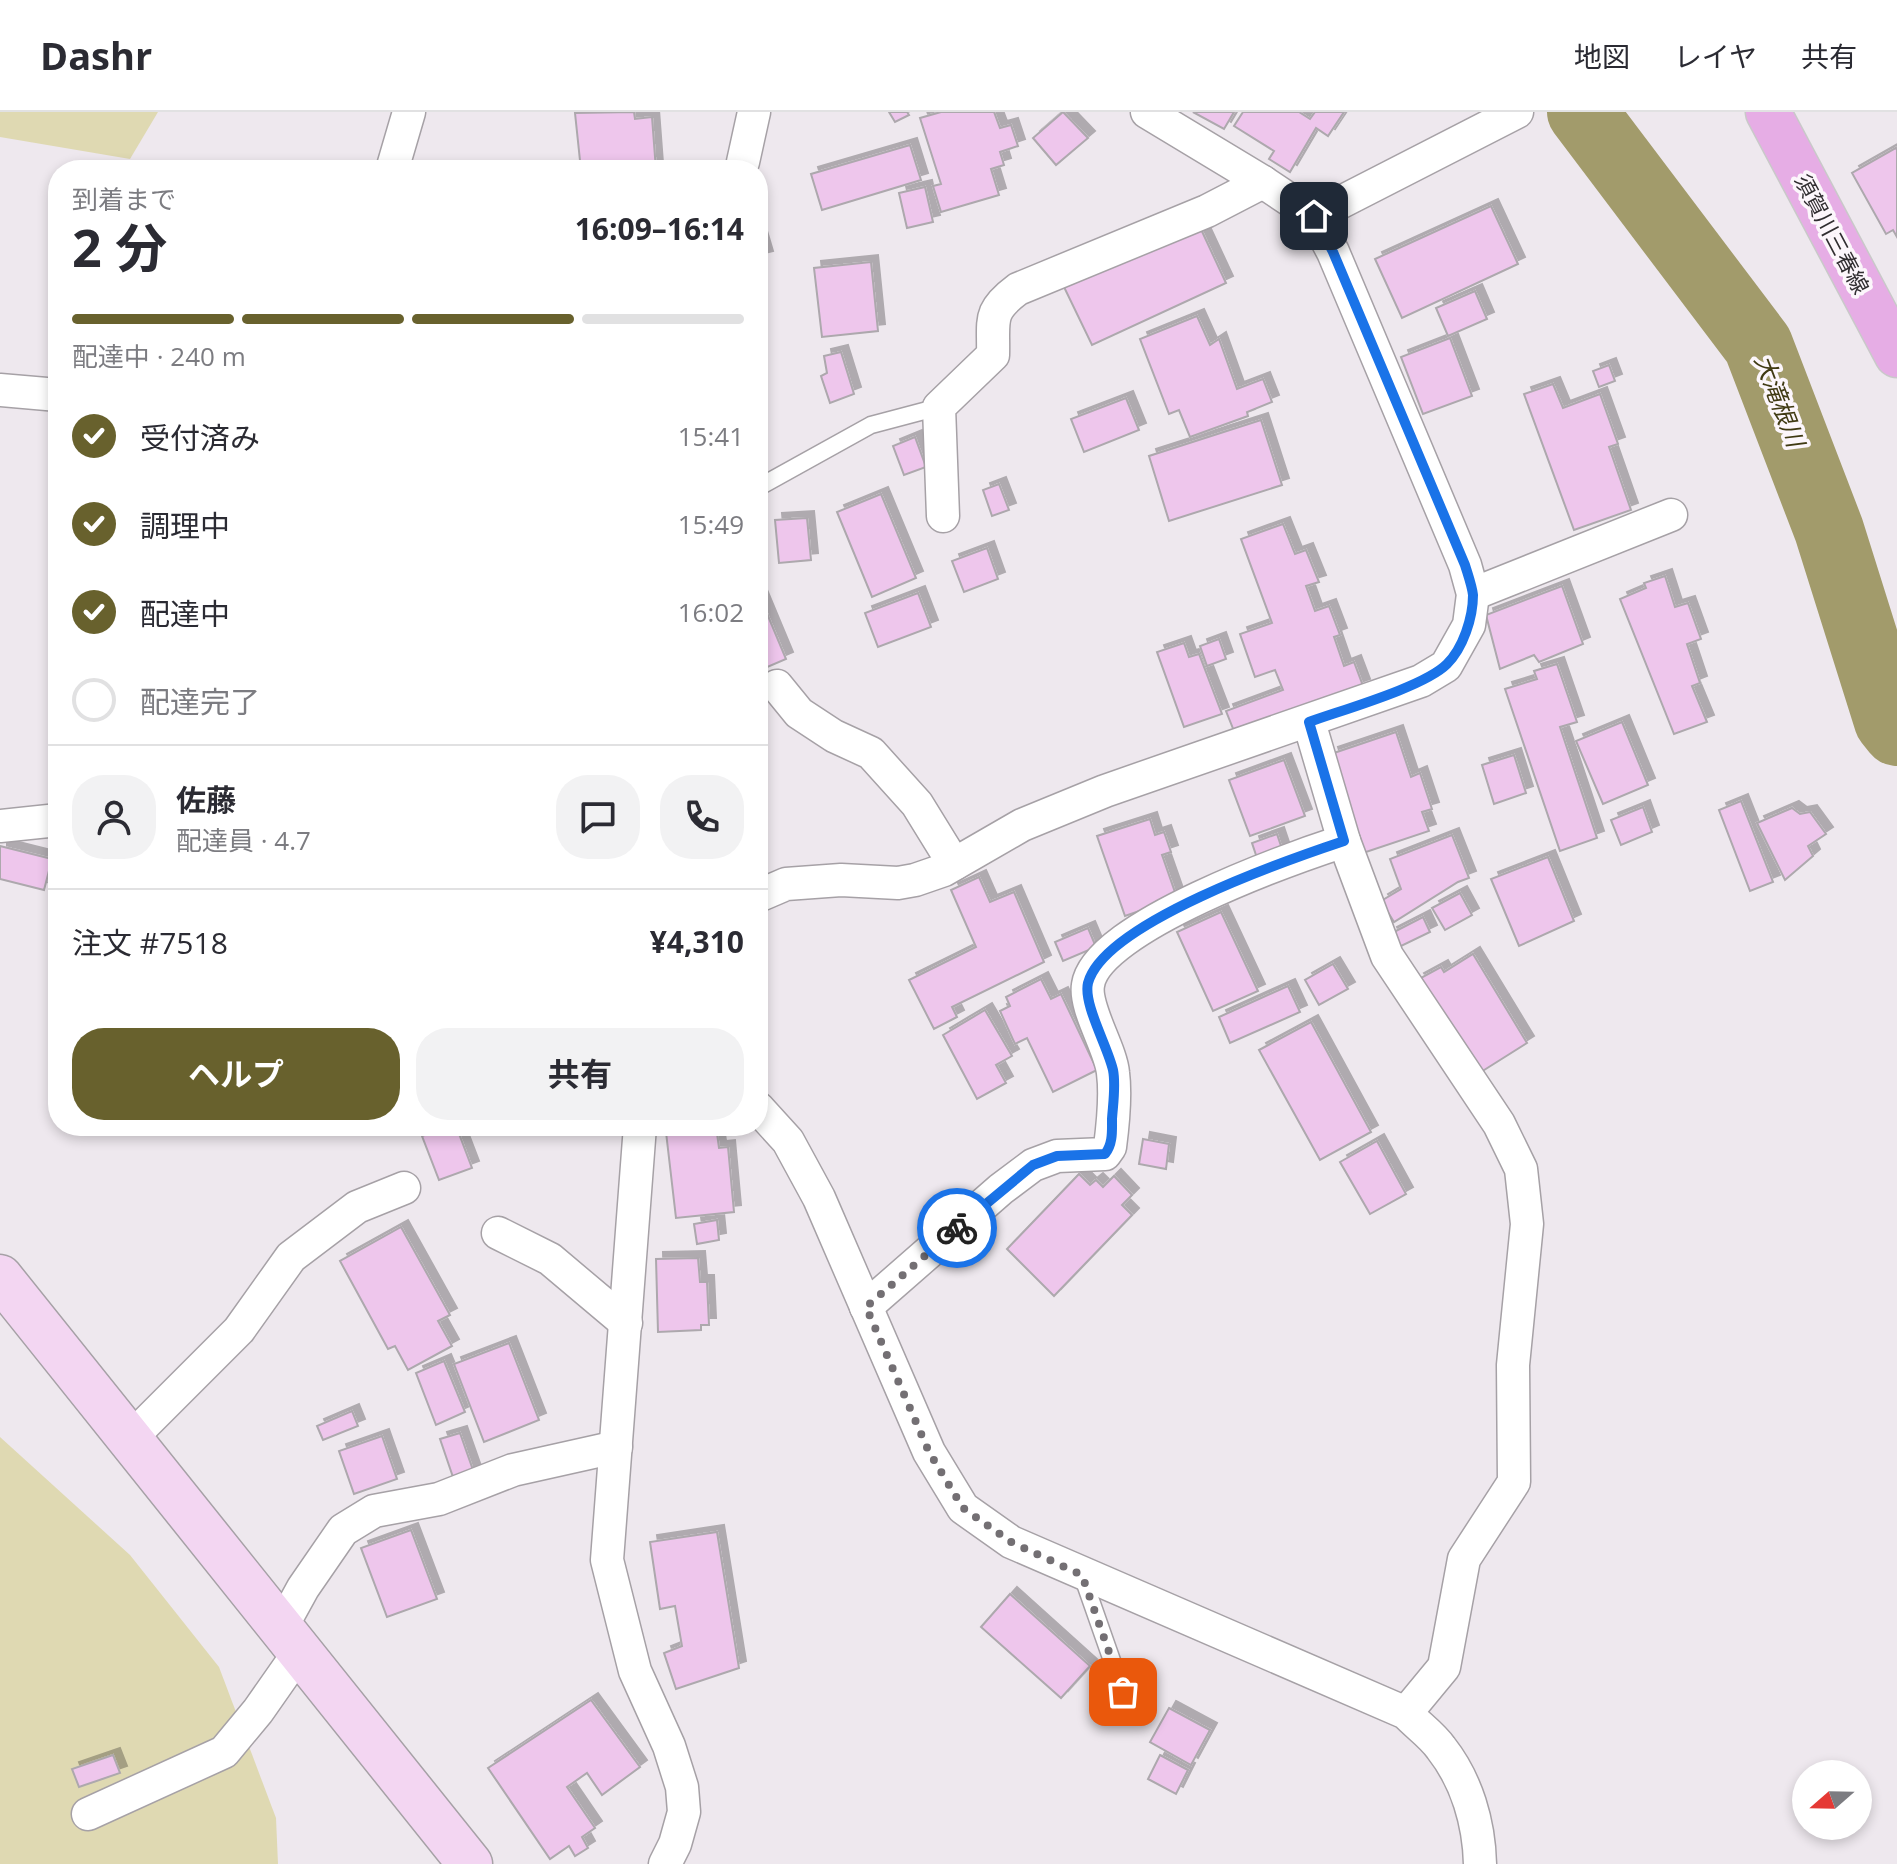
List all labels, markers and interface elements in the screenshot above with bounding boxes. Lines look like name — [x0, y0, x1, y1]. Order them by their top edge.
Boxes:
text: Dashr — [40, 29, 152, 81]
text: 地図 — [1574, 37, 1630, 75]
text: レイヤ — [1674, 37, 1757, 75]
text: 共有 — [1801, 37, 1857, 75]
street label: 須賀川三春線 — [1789, 168, 1877, 299]
text: 到着まで — [72, 181, 176, 217]
pin — [1280, 182, 1348, 250]
icon: home — [1292, 194, 1336, 238]
text: 16:09–16:14 — [575, 208, 744, 249]
text: 2 分 — [72, 211, 167, 282]
text: 配達中 · 240 m — [72, 338, 246, 374]
water label: 大滝根川 — [1748, 350, 1814, 454]
icon: check — [72, 414, 116, 458]
text: 受付済み — [140, 417, 260, 458]
text: 15:41 — [678, 418, 744, 454]
icon: check — [72, 502, 116, 546]
text: 調理中 — [140, 505, 230, 546]
text: 15:49 — [678, 506, 744, 542]
icon: check — [72, 590, 116, 634]
text: 配達中 — [140, 593, 230, 634]
text: 16:02 — [678, 594, 744, 630]
text: 配達完了 — [140, 681, 260, 722]
button: person — [72, 775, 156, 859]
button: chat — [556, 775, 640, 859]
button: phone — [660, 775, 744, 859]
text: 佐藤 — [176, 779, 236, 820]
text: 配達員 · 4.7 — [176, 822, 311, 858]
text: ¥4,310 — [650, 921, 744, 962]
text: 注文 #7518 — [72, 922, 228, 963]
button: ヘルプ — [72, 1028, 400, 1120]
button: 共有 — [416, 1028, 744, 1120]
courier — [917, 1188, 997, 1268]
icon: bike — [935, 1206, 979, 1250]
pin — [1089, 1658, 1157, 1726]
icon: bag — [1101, 1670, 1145, 1714]
north arrow — [1792, 1760, 1872, 1840]
map controls — [1792, 1760, 1872, 1840]

